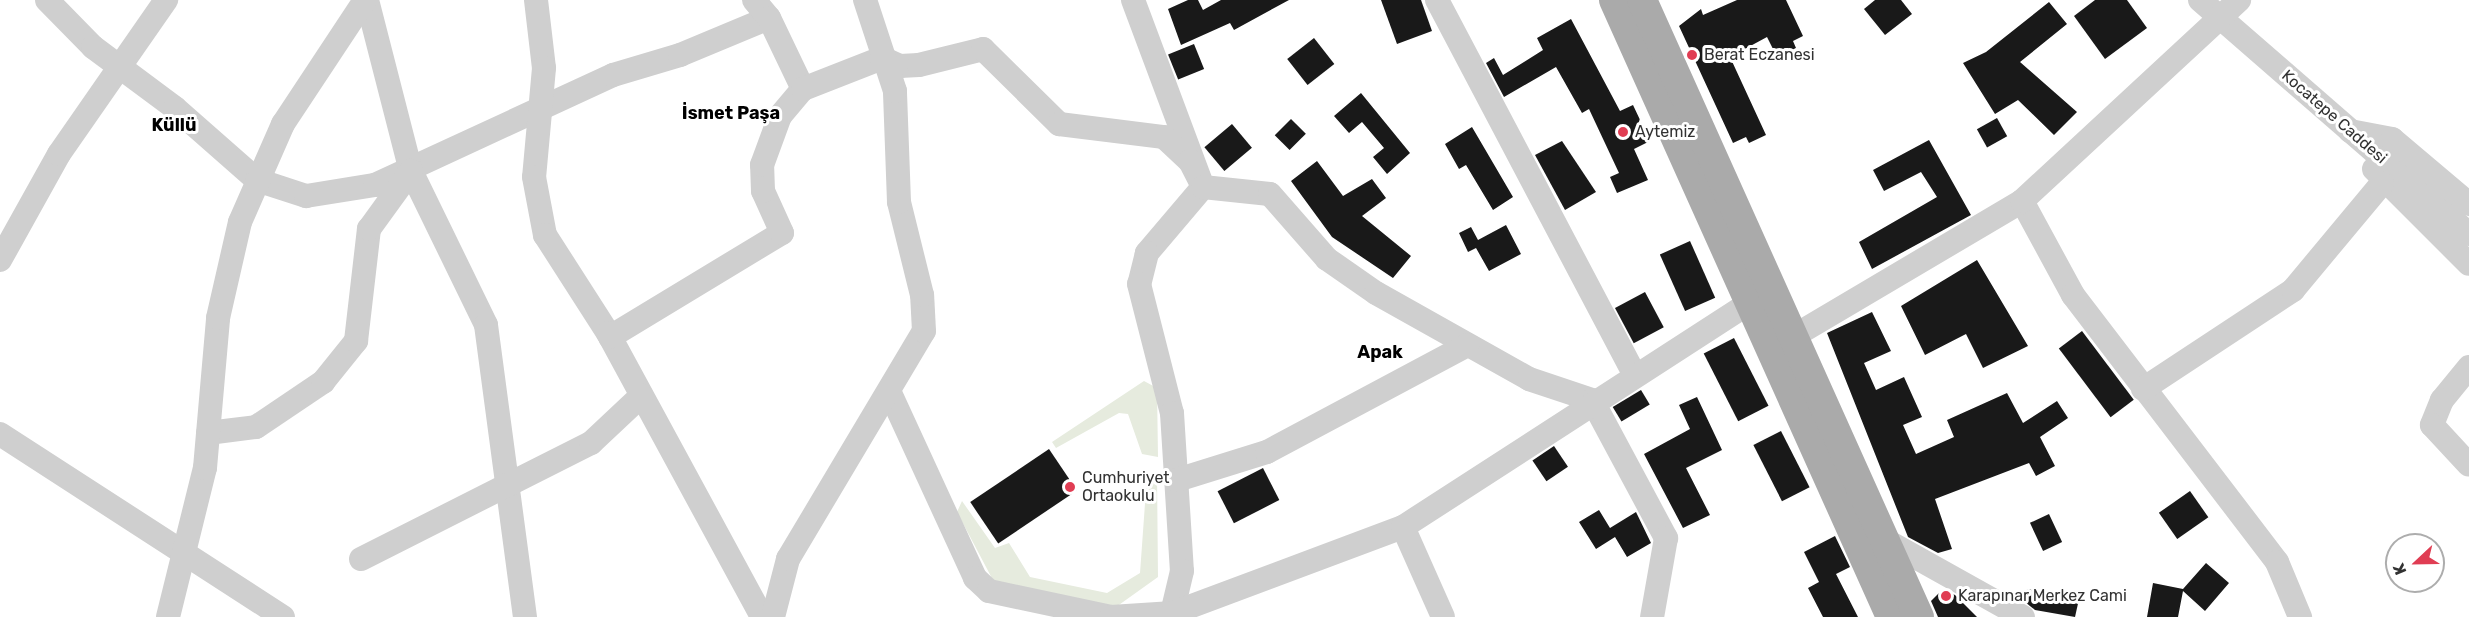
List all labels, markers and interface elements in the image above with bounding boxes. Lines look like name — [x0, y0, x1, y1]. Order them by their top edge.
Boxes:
place label: Berat Eczanesi — [1704, 45, 1815, 65]
marker: Berat Eczanesi — [1685, 48, 1699, 62]
street label: Kocatepe Caddesi — [2277, 66, 2391, 168]
district label: İsmet Paşa — [682, 102, 780, 124]
district label: Küllü — [152, 114, 196, 136]
place label: Aytemiz — [1635, 122, 1695, 142]
marker: Aytemiz — [1616, 125, 1630, 139]
district label: Apak — [1357, 341, 1403, 363]
place label: Cumhuriyet Ortaokulu — [1082, 468, 1170, 506]
marker: Cumhuriyet Ortaokulu — [1063, 480, 1077, 494]
north arrow — [2385, 533, 2445, 593]
text: K — [2389, 561, 2410, 578]
place label: Karapınar Merkez Cami — [1958, 586, 2127, 606]
marker: Karapınar Merkez Cami — [1939, 589, 1953, 603]

